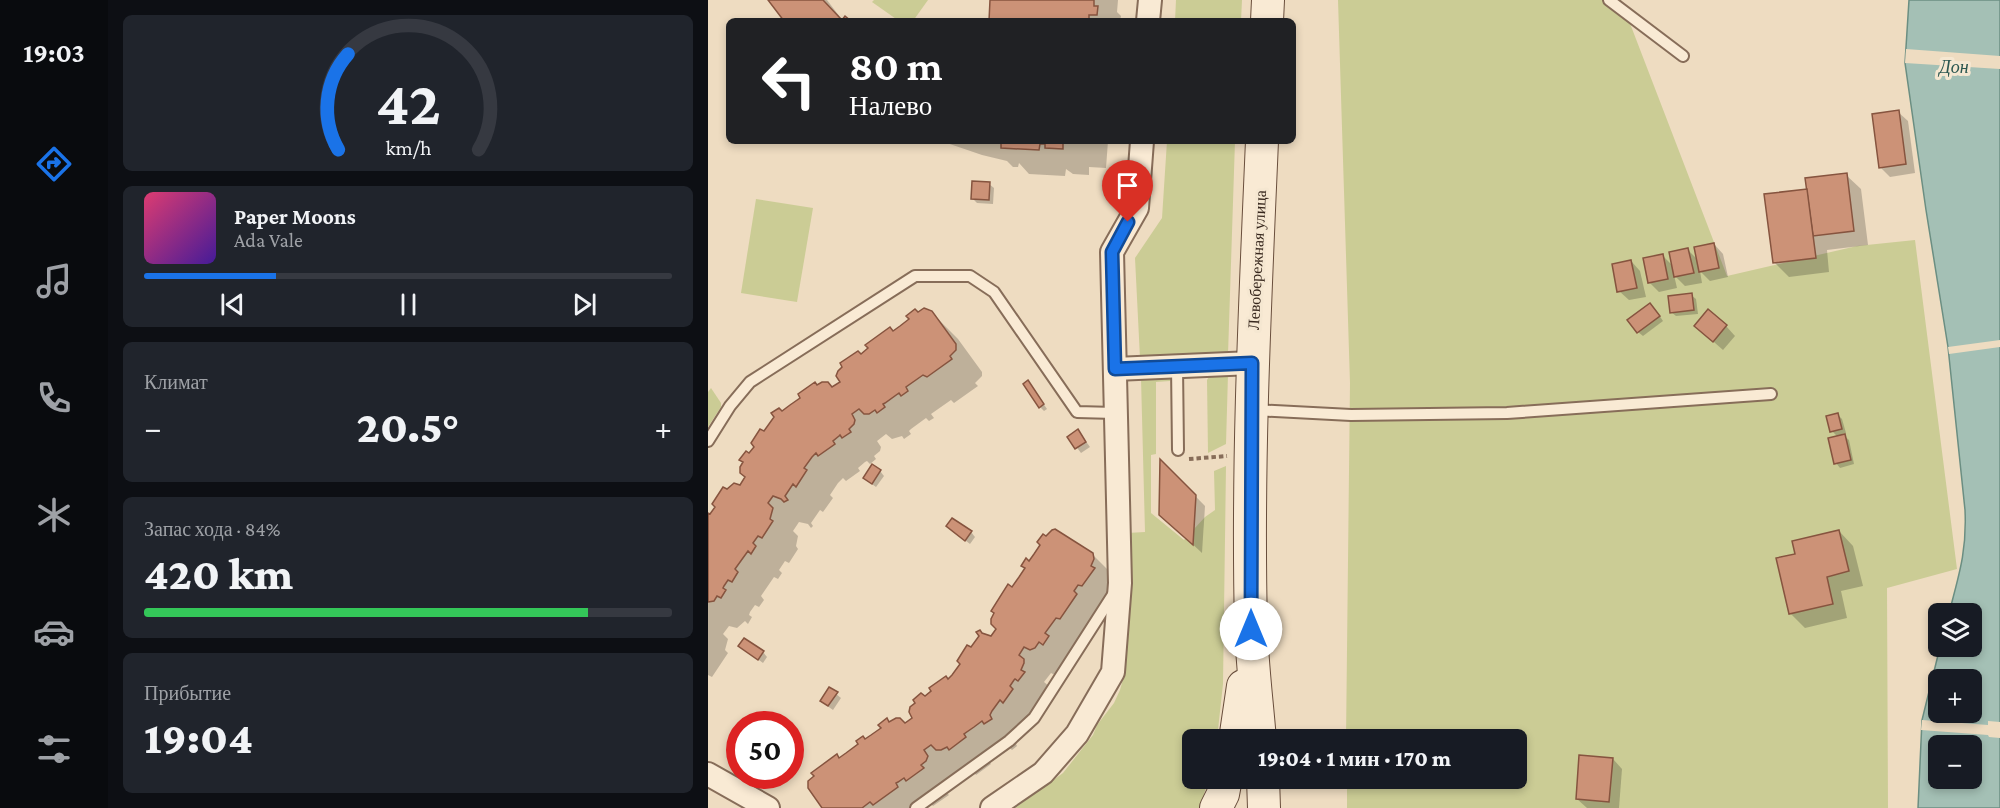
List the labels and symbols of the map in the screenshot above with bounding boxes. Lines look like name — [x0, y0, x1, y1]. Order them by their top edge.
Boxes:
water label: Дон — [1937, 57, 1969, 77]
pin — [1102, 160, 1153, 222]
street label: Левобережная улица — [1245, 190, 1270, 330]
position arrow — [1219, 597, 1283, 661]
speed limit sign: 50 — [726, 711, 804, 789]

